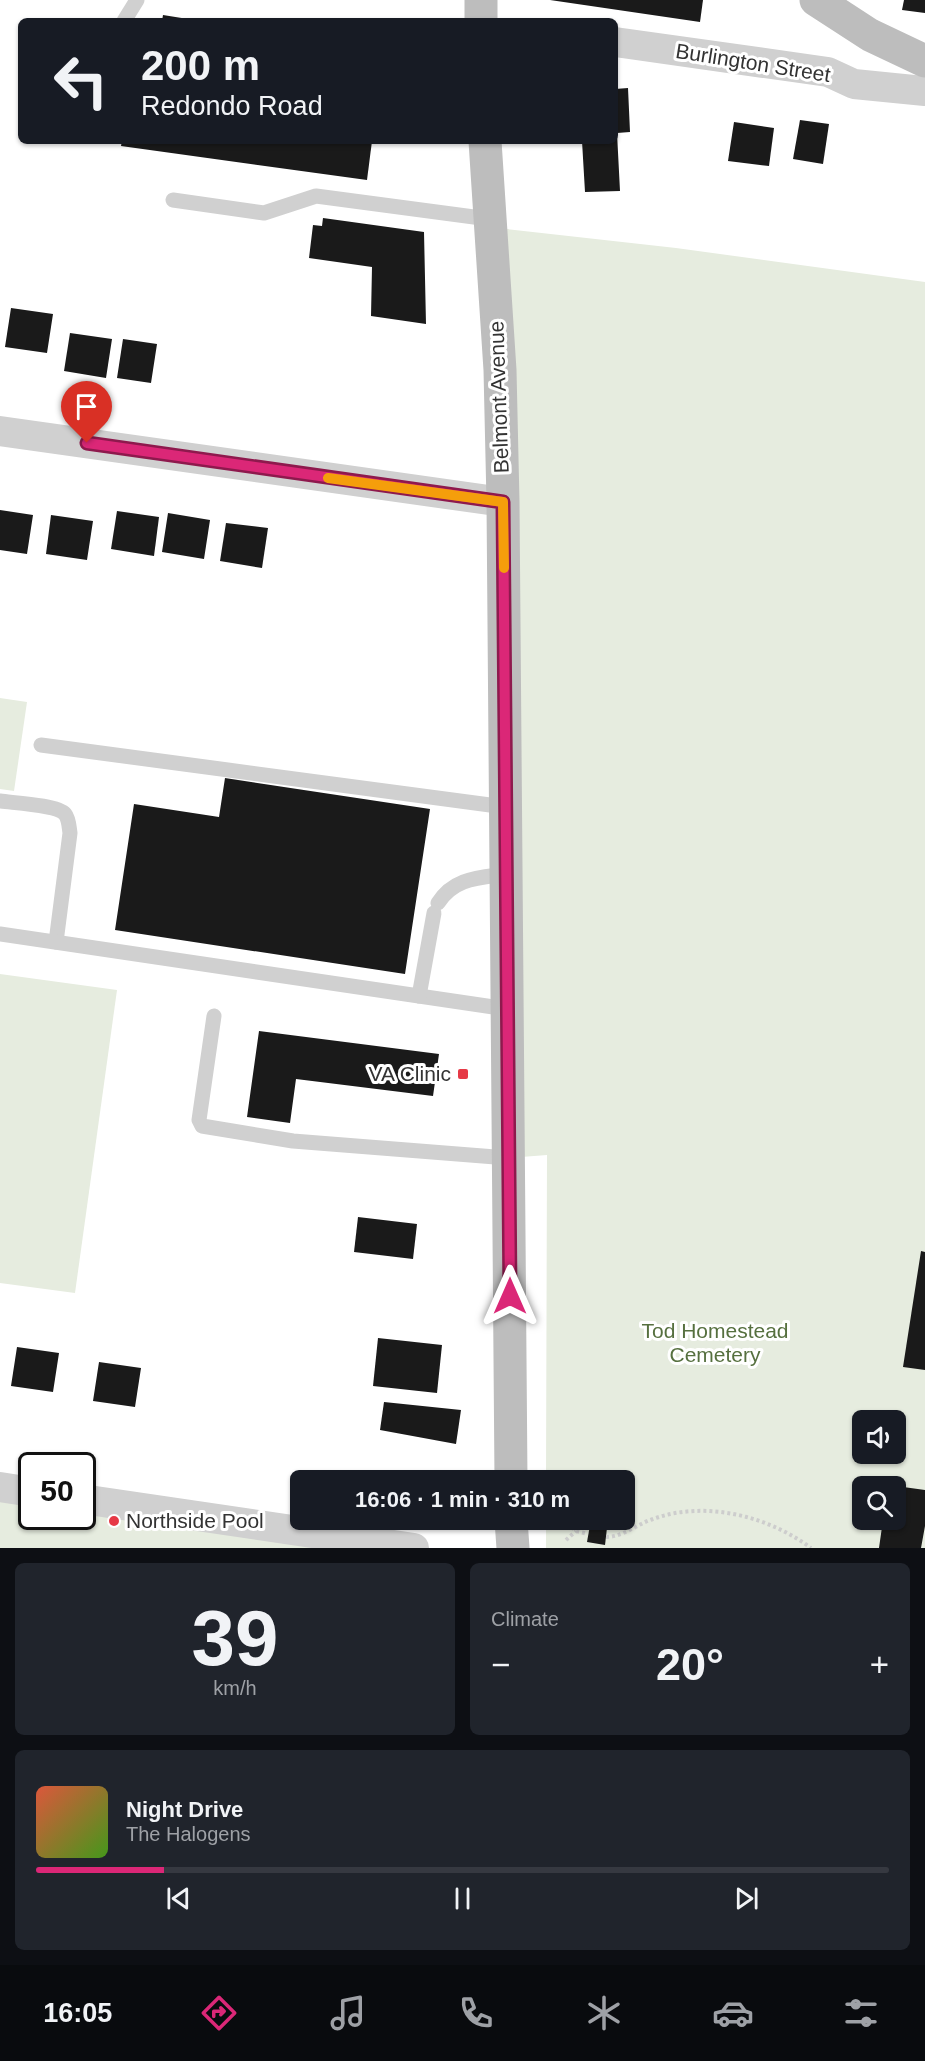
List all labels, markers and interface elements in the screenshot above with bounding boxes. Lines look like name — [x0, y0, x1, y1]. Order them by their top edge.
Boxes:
street label: Burlington Street — [674, 39, 832, 86]
icon: left — [42, 42, 120, 120]
text: 200 m — [141, 42, 260, 89]
text: Redondo Road — [141, 91, 323, 121]
street label: Belmont Avenue — [484, 320, 513, 474]
pin — [61, 381, 112, 443]
icon: arrive — [70, 390, 103, 423]
place label: VA Clinic — [369, 1062, 451, 1085]
marker: VA Clinic — [456, 1067, 470, 1081]
position arrow — [478, 1264, 542, 1328]
park label: Tod Homestead Cemetery — [641, 1319, 789, 1366]
map controls — [852, 1410, 906, 1530]
button: sound — [852, 1410, 906, 1464]
speed limit sign: 50 — [18, 1452, 96, 1530]
button: search — [852, 1476, 906, 1530]
text: 16:06 · 1 min · 310 m — [355, 1487, 570, 1512]
place label: Northside Pool — [126, 1509, 264, 1532]
marker: Northside Pool — [107, 1514, 121, 1528]
text: 39 — [192, 1594, 278, 1682]
text: Climate — [491, 1608, 559, 1630]
text: 20° — [656, 1639, 724, 1690]
text: − — [491, 1646, 510, 1683]
text: + — [870, 1646, 889, 1683]
text: km/h — [213, 1677, 257, 1699]
text: Night Drive — [126, 1797, 243, 1822]
text: The Halogens — [126, 1823, 251, 1845]
icon: previous — [162, 1882, 195, 1915]
icon: pause — [446, 1882, 479, 1915]
icon: next — [730, 1882, 763, 1915]
icon: directions — [198, 1992, 240, 2034]
icon: music — [327, 1992, 369, 2034]
icon: phone — [455, 1992, 497, 2034]
icon: climate — [583, 1992, 625, 2034]
icon: car — [712, 1992, 754, 2034]
icon: filters — [840, 1992, 882, 2034]
text: 16:05 — [43, 1998, 112, 2028]

